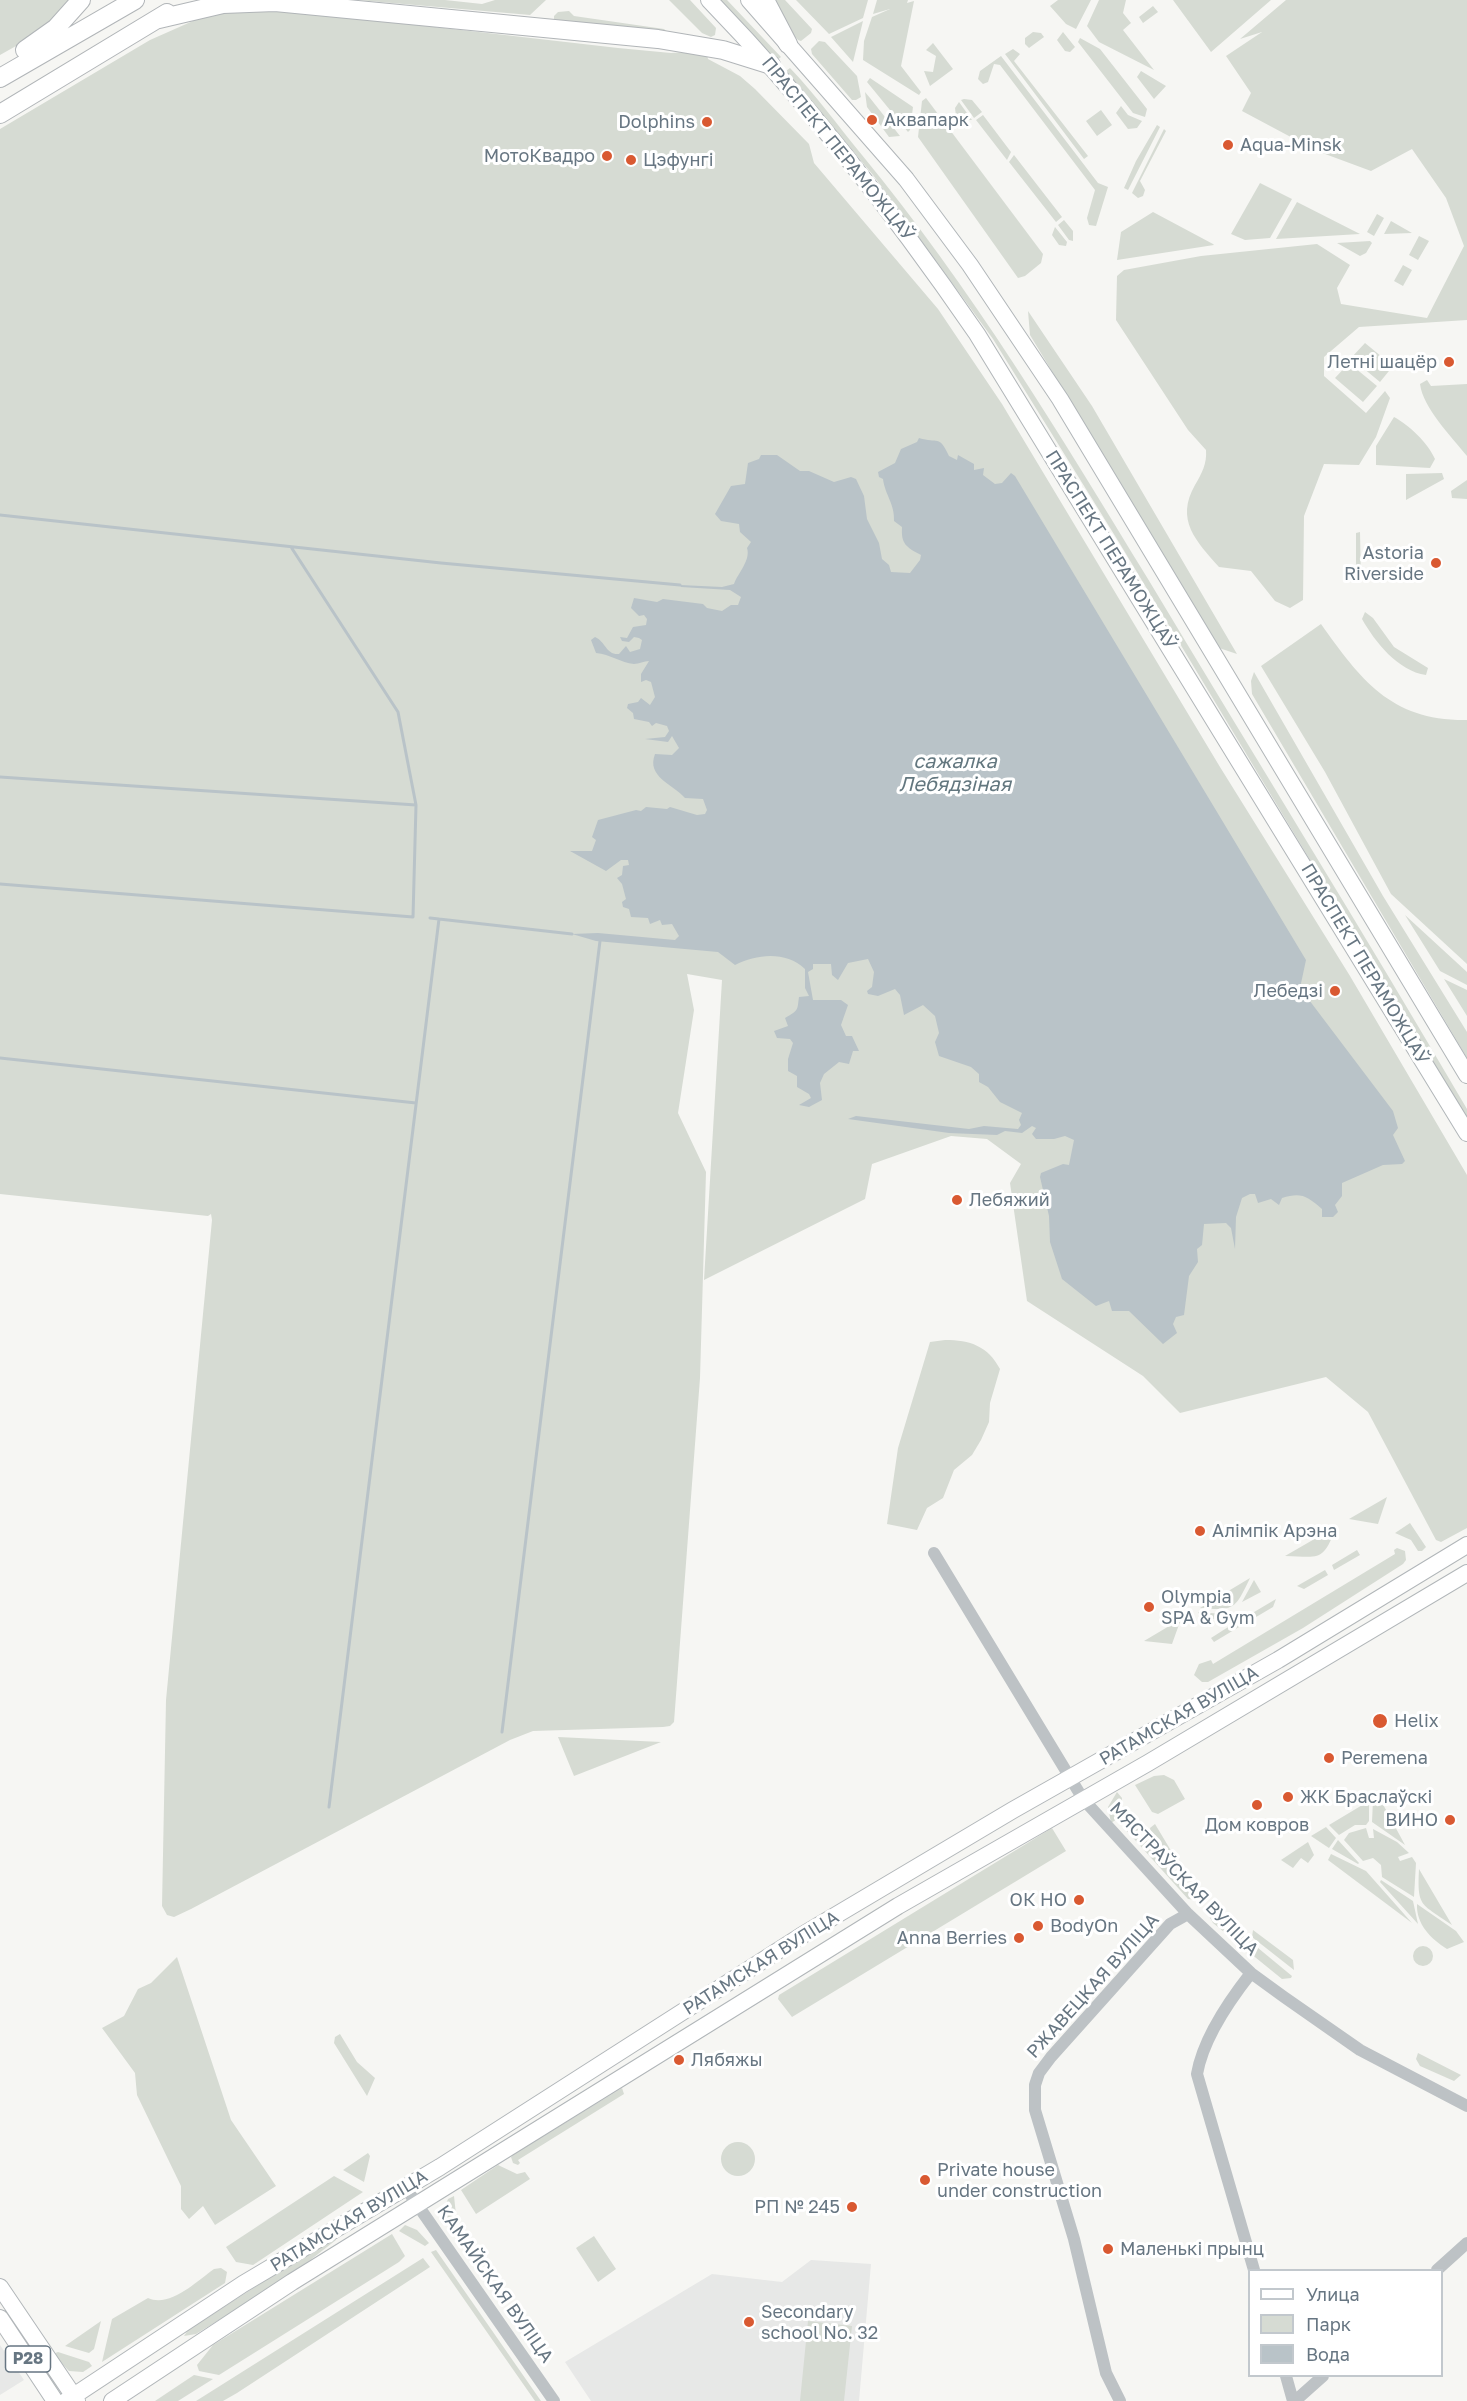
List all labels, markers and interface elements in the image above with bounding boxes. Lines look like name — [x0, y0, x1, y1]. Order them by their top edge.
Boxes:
street label: ПРАСПЕКТ ПЕРАМОЖЦАЎ — [757, 53, 919, 245]
place label: Аквапарк — [884, 109, 969, 131]
place label: Dolphins — [618, 111, 695, 133]
marker: Аквапарк — [865, 113, 879, 127]
marker: Dolphins — [700, 115, 714, 129]
place label: Aqua-Minsk — [1240, 134, 1342, 156]
marker: Aqua-Minsk — [1221, 138, 1235, 152]
place label: МотоКвадро — [484, 145, 595, 167]
marker: МотоКвадро — [600, 149, 614, 163]
place label: Цэфунгі — [643, 149, 714, 171]
marker: Цэфунгі — [624, 153, 638, 167]
place label: Летні шацёр — [1327, 351, 1437, 373]
marker: Летні шацёр — [1442, 355, 1456, 369]
street label: ПРАСПЕКТ ПЕРАМОЖЦАЎ — [1041, 447, 1181, 653]
place label: Astoria Riverside — [1344, 542, 1424, 584]
marker: Astoria Riverside — [1429, 556, 1443, 570]
water label: сажалка Лебядзіная — [899, 750, 1011, 797]
street label: ПРАСПЕКТ ПЕРАМОЖЦАЎ — [1296, 860, 1434, 1068]
place label: Лебедзі — [1254, 980, 1323, 1002]
marker: Лебедзі — [1328, 984, 1342, 998]
place label: Лебяжий — [969, 1189, 1050, 1211]
marker: Лебяжий — [950, 1193, 964, 1207]
place label: Алімпік Арэна — [1212, 1520, 1337, 1542]
marker: Алімпік Арэна — [1193, 1524, 1207, 1538]
place label: Olympia SPA & Gym — [1161, 1586, 1255, 1628]
marker: Olympia SPA & Gym — [1142, 1600, 1156, 1614]
street label: РАТАМСКАЯ ВУЛІЦА — [1096, 1662, 1262, 1770]
place label: Helix — [1394, 1710, 1439, 1732]
marker: Helix — [1371, 1712, 1389, 1730]
place label: Peremena — [1341, 1747, 1428, 1769]
marker: Peremena — [1322, 1751, 1336, 1765]
place label: ЖК Браслаўскі — [1300, 1786, 1432, 1808]
marker: ЖК Браслаўскі — [1281, 1790, 1295, 1804]
street label: МЯСТРАЎСКАЯ ВУЛІЦА — [1105, 1798, 1263, 1960]
marker: Дом ковров — [1250, 1798, 1264, 1812]
place label: ВИНО — [1385, 1809, 1438, 1831]
marker: ВИНО — [1443, 1813, 1457, 1827]
place label: Дом ковров — [1205, 1814, 1309, 1836]
place label: ОК НО — [1010, 1889, 1067, 1911]
marker: ОК НО — [1072, 1893, 1086, 1907]
street label: РАТАМСКАЯ ВУЛІЦА — [679, 1906, 843, 2020]
street label: РЖАВЕЦКАЯ ВУЛІЦА — [1022, 1909, 1164, 2063]
place label: BodyOn — [1050, 1915, 1118, 1937]
marker: BodyOn — [1031, 1919, 1045, 1933]
place label: Anna Berries — [897, 1927, 1007, 1949]
marker: Anna Berries — [1012, 1931, 1026, 1945]
place label: Лябяжы — [691, 2049, 763, 2071]
marker: Лябяжы — [672, 2053, 686, 2067]
place label: Private house under construction — [937, 2159, 1102, 2202]
street label: РАТАМСКАЯ ВУЛІЦА — [266, 2166, 432, 2276]
marker: Private house under construction — [918, 2173, 932, 2187]
place label: РП № 245 — [754, 2196, 840, 2218]
marker: РП № 245 — [845, 2200, 859, 2214]
street label: КАМАЙСКАЯ ВУЛІЦА — [432, 2201, 558, 2367]
place label: Маленькі прынц — [1120, 2238, 1264, 2260]
marker: Маленькі прынц — [1101, 2242, 1115, 2256]
legend — [1248, 2269, 1443, 2377]
text: Улица — [1306, 2283, 1360, 2305]
place label: Secondary school No. 32 — [761, 2301, 878, 2344]
text: Парк — [1306, 2313, 1351, 2335]
marker: Secondary school No. 32 — [742, 2315, 756, 2329]
text: Вода — [1306, 2343, 1350, 2365]
road number: Р28 — [6, 2346, 51, 2372]

